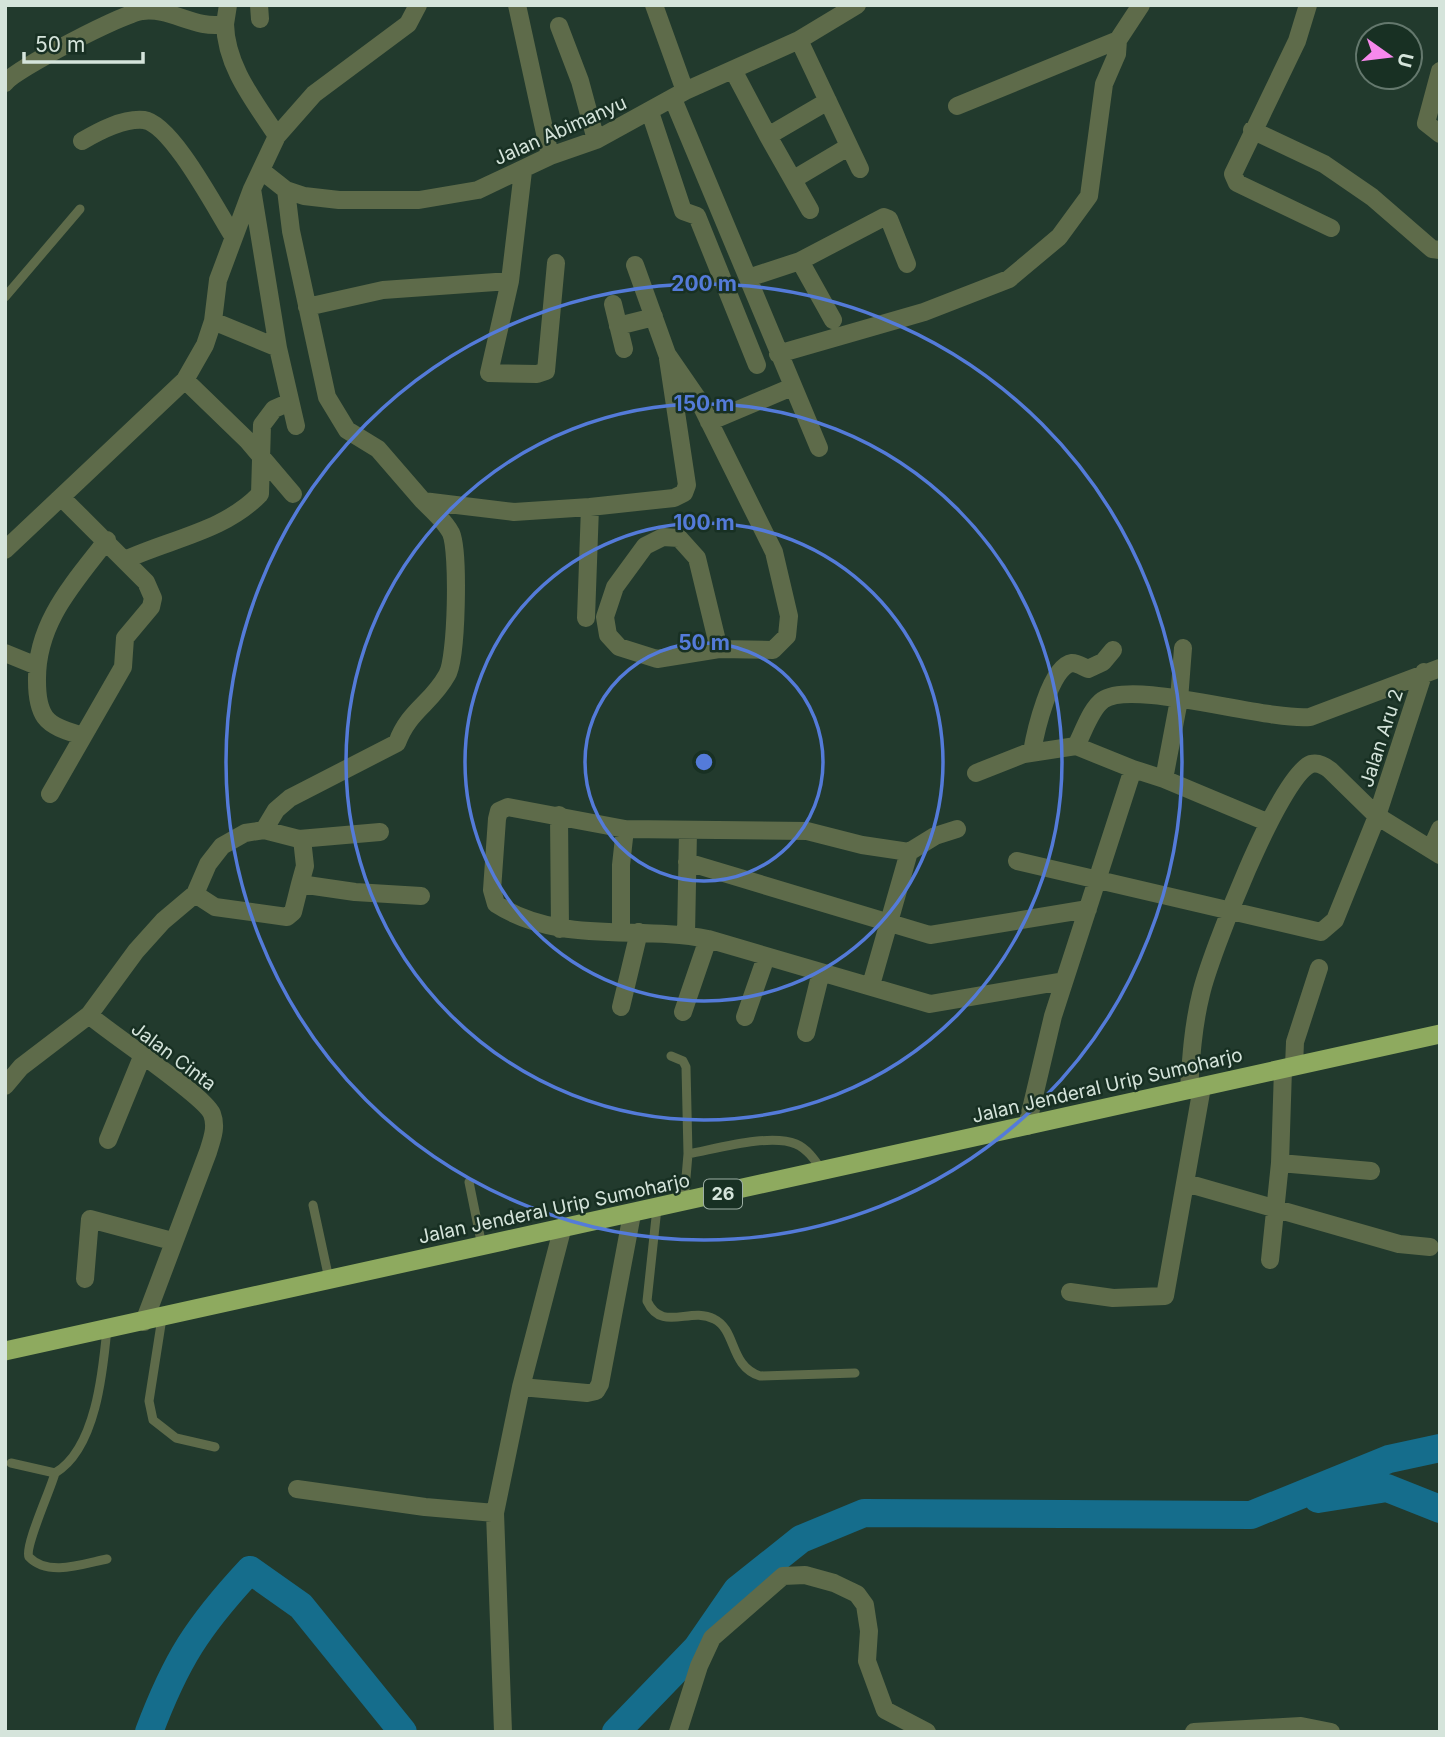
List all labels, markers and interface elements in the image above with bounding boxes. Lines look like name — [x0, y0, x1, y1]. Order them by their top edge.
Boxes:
scale bar — [24, 21, 144, 65]
north arrow — [1354, 21, 1424, 91]
text: 50 m — [35, 32, 85, 57]
text: U — [1392, 50, 1418, 70]
street label: Jalan Abimanyu — [490, 91, 630, 170]
text: 200 m — [671, 271, 737, 296]
text: 150 m — [674, 391, 734, 416]
text: 100 m — [673, 510, 735, 535]
text: 50 m — [678, 630, 730, 655]
street label: Jalan Aru 2 — [1355, 686, 1408, 790]
centre of rings — [692, 750, 716, 774]
street label: Jalan Cinta — [127, 1017, 221, 1096]
street label: Jalan Jenderal Urip Sumoharjo — [970, 1043, 1245, 1128]
street label: Jalan Jenderal Urip Sumoharjo — [416, 1168, 692, 1249]
road number: 26 — [704, 1180, 742, 1209]

